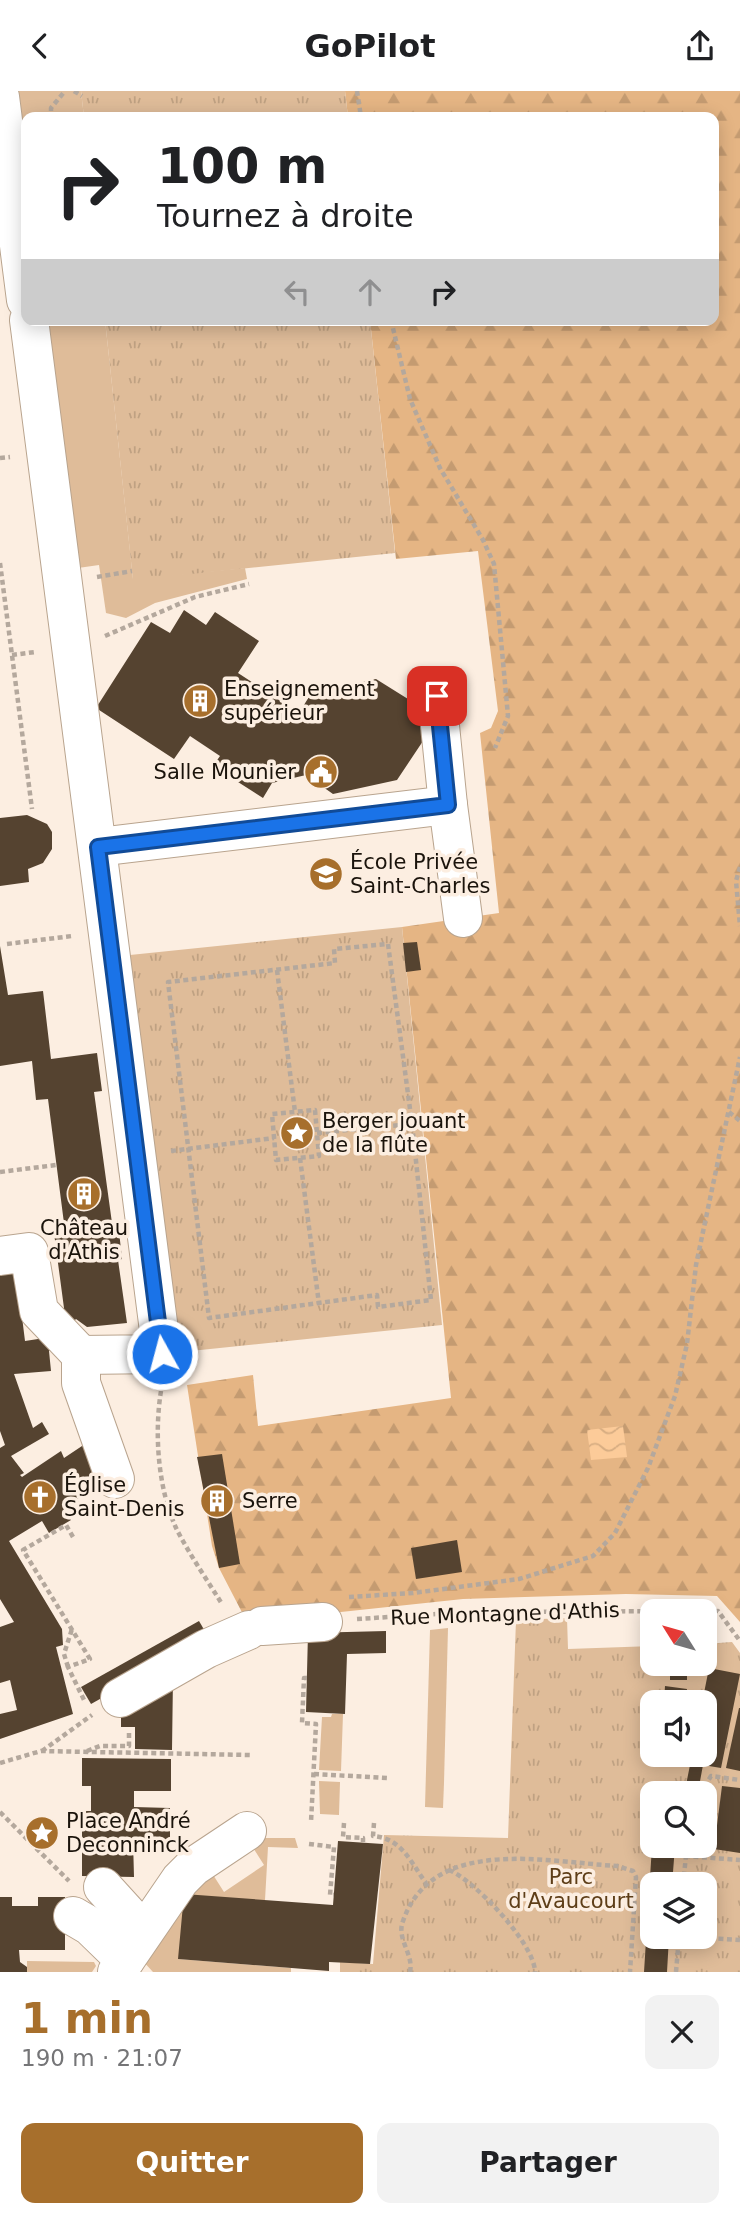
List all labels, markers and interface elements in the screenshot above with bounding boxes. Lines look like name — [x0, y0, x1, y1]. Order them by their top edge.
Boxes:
icon: back — [21, 27, 59, 65]
text: GoPilot — [305, 27, 435, 65]
icon: share — [681, 27, 719, 65]
text: 100 m — [157, 138, 327, 195]
icon: right — [42, 140, 133, 231]
text: Tournez à droite — [157, 197, 414, 235]
icon: left — [278, 273, 316, 311]
icon: ahead — [351, 273, 389, 311]
icon: right — [424, 273, 462, 311]
pin — [407, 666, 467, 726]
place label: Enseignement supérieur — [224, 677, 375, 725]
icon: arrive — [418, 677, 456, 715]
building icon: Enseignement supérieur — [181, 682, 219, 720]
public building icon: Salle Mounier — [302, 753, 340, 791]
place label: Salle Mounier — [154, 760, 296, 784]
place label: École Privée Saint-Charles — [350, 849, 490, 898]
school or university icon: École Privée Saint-Charles — [307, 855, 345, 893]
place label: Berger jouant de la flûte — [322, 1109, 466, 1157]
place icon: Berger jouant de la flûte — [278, 1114, 316, 1152]
building icon: Château d'Athis — [65, 1175, 103, 1213]
place label: Château d'Athis — [40, 1216, 128, 1264]
position arrow — [125, 1317, 199, 1391]
place label: Église Saint-Denis — [64, 1472, 184, 1521]
church icon: Église Saint-Denis — [21, 1478, 59, 1516]
building icon: Serre — [198, 1482, 236, 1520]
place label: Serre — [242, 1489, 298, 1513]
street label: Rue Montagne d'Athis — [390, 1598, 620, 1630]
north arrow — [640, 1599, 718, 1677]
map controls — [640, 1599, 717, 1949]
button: sound — [640, 1690, 717, 1767]
button: search — [640, 1781, 717, 1858]
place label: Place André Deconninck — [66, 1809, 191, 1857]
place icon: Place André Deconninck — [23, 1814, 61, 1852]
park label: Parc d'Avaucourt — [508, 1865, 634, 1913]
button: layers — [640, 1872, 717, 1949]
text: 1 min — [21, 1994, 153, 2043]
button: close — [645, 1995, 719, 2069]
text: 190 m · 21:07 — [21, 2045, 183, 2071]
button: Quitter — [21, 2123, 363, 2203]
button: Partager — [377, 2123, 719, 2203]

